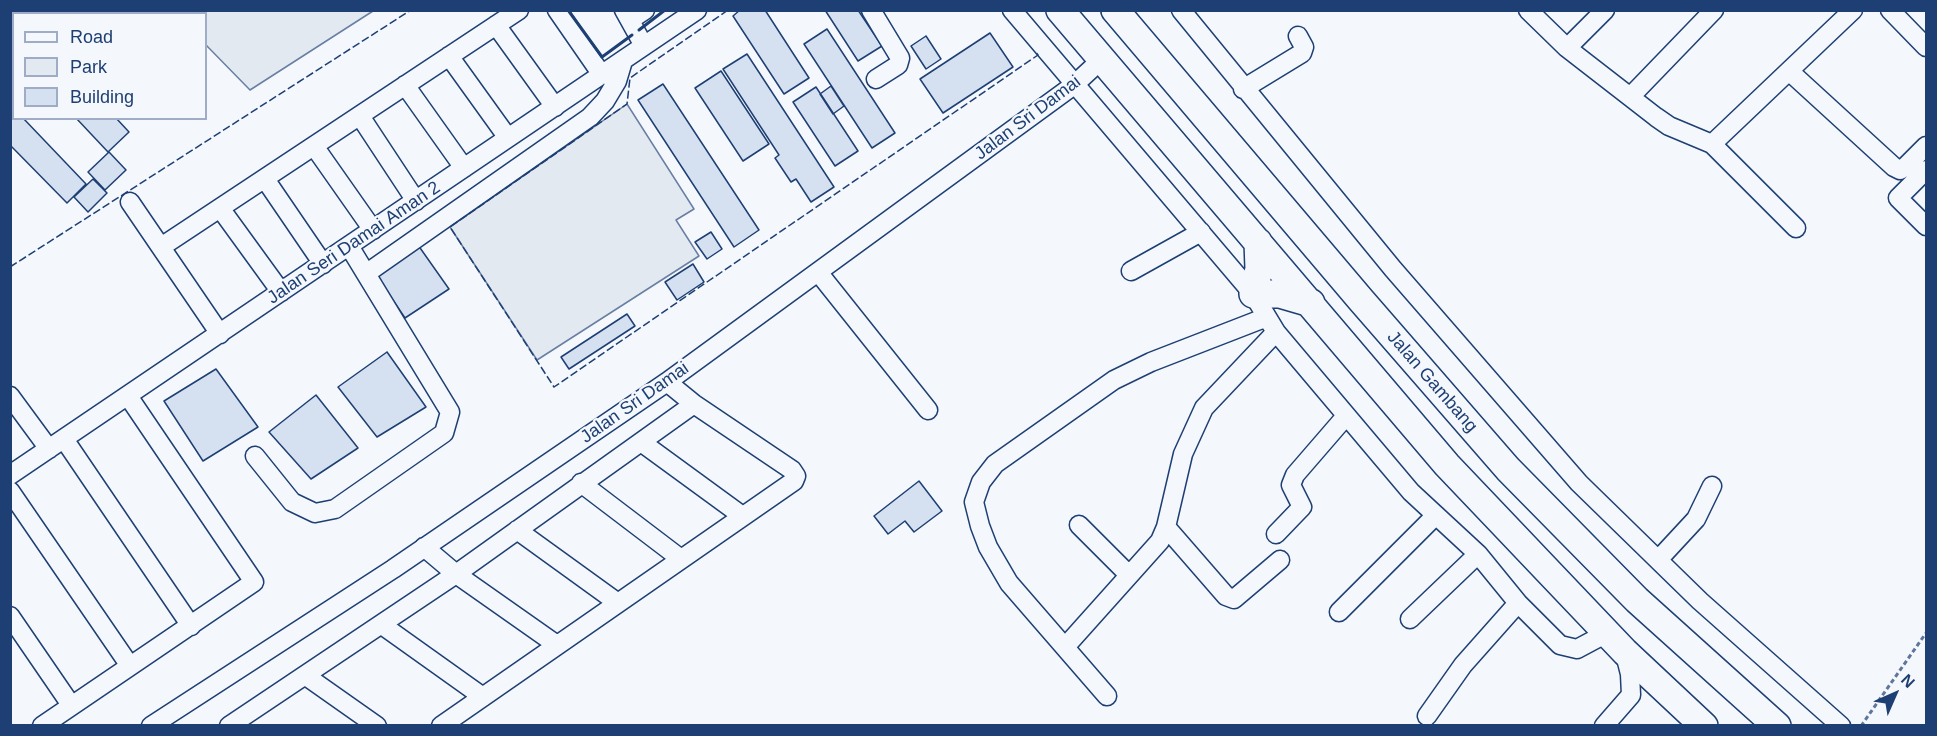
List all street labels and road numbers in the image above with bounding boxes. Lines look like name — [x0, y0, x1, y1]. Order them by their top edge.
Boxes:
street label: Jalan Sri Damai — [971, 71, 1085, 165]
street label: Jalan Seri Damai Aman 2 — [263, 177, 445, 309]
street label: Jalan Gambang — [1382, 327, 1482, 437]
street label: Jalan Sri Damai — [577, 358, 693, 448]

